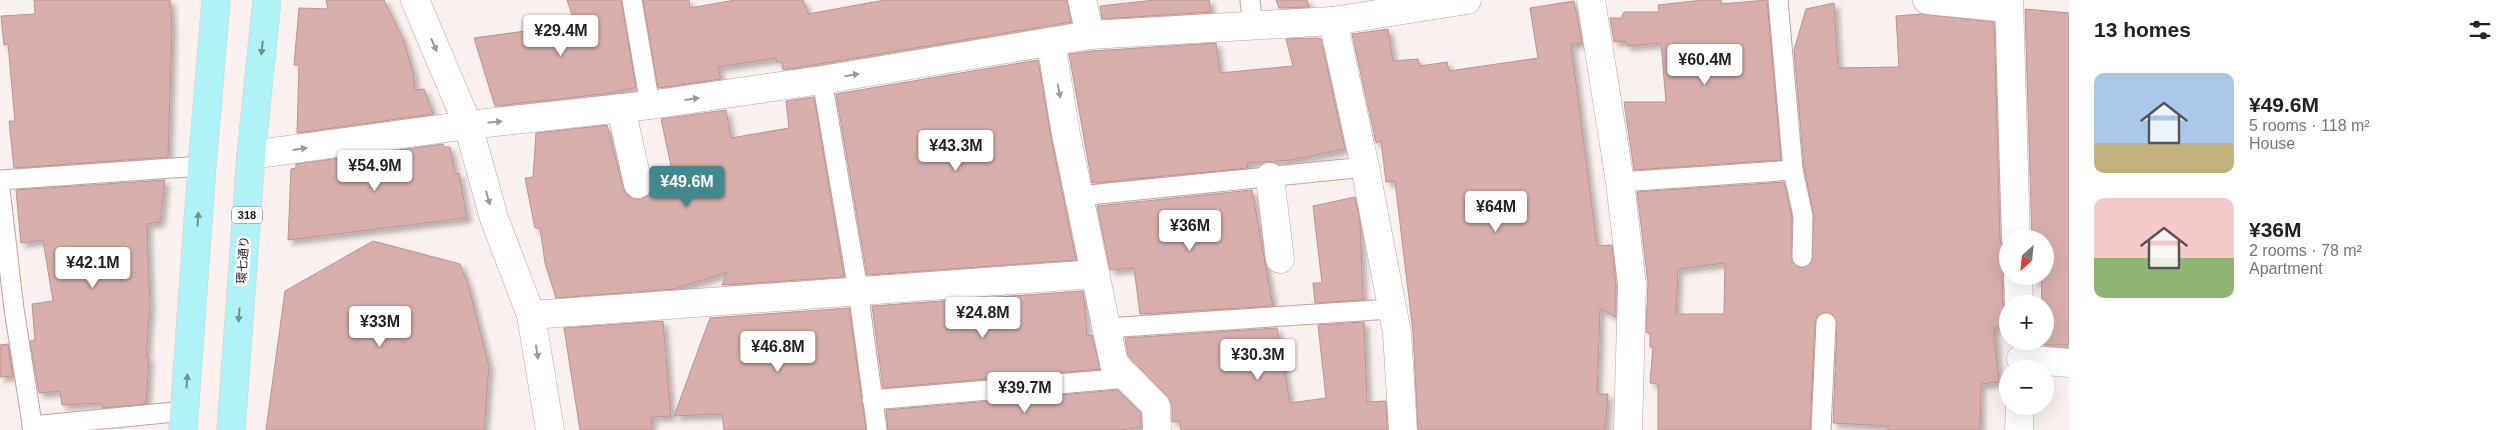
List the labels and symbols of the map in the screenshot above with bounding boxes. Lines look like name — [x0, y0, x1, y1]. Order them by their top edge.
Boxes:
pin: ¥29.4M — [520, 15, 602, 57]
one-way arrow — [430, 38, 438, 52]
one-way arrow — [258, 41, 266, 57]
pin: ¥60.4M — [1664, 44, 1746, 86]
one-way arrow — [845, 70, 861, 78]
one-way arrow — [1055, 84, 1063, 100]
one-way arrow — [684, 94, 700, 102]
one-way arrow — [488, 118, 504, 126]
pin: ¥43.3M — [915, 130, 997, 172]
one-way arrow — [292, 145, 308, 153]
pin: ¥54.9M — [334, 150, 416, 192]
pin: ¥49.6M — [646, 166, 728, 208]
one-way arrow — [484, 190, 492, 205]
pin: ¥64M — [1466, 190, 1526, 233]
road number: 318 — [232, 206, 262, 224]
pin: ¥36M — [1160, 210, 1220, 252]
one-way arrow — [194, 211, 202, 227]
north arrow — [1999, 230, 2054, 285]
street label: 環七通り — [234, 236, 252, 284]
pin: ¥42.1M — [52, 246, 134, 289]
pin: ¥24.8M — [942, 296, 1024, 339]
pin: ¥33M — [350, 306, 410, 348]
one-way arrow — [235, 307, 243, 323]
pin: ¥46.8M — [737, 330, 819, 373]
pin: ¥30.3M — [1217, 338, 1299, 381]
one-way arrow — [534, 344, 542, 360]
pin: ¥39.7M — [984, 372, 1066, 414]
one-way arrow — [183, 373, 191, 389]

